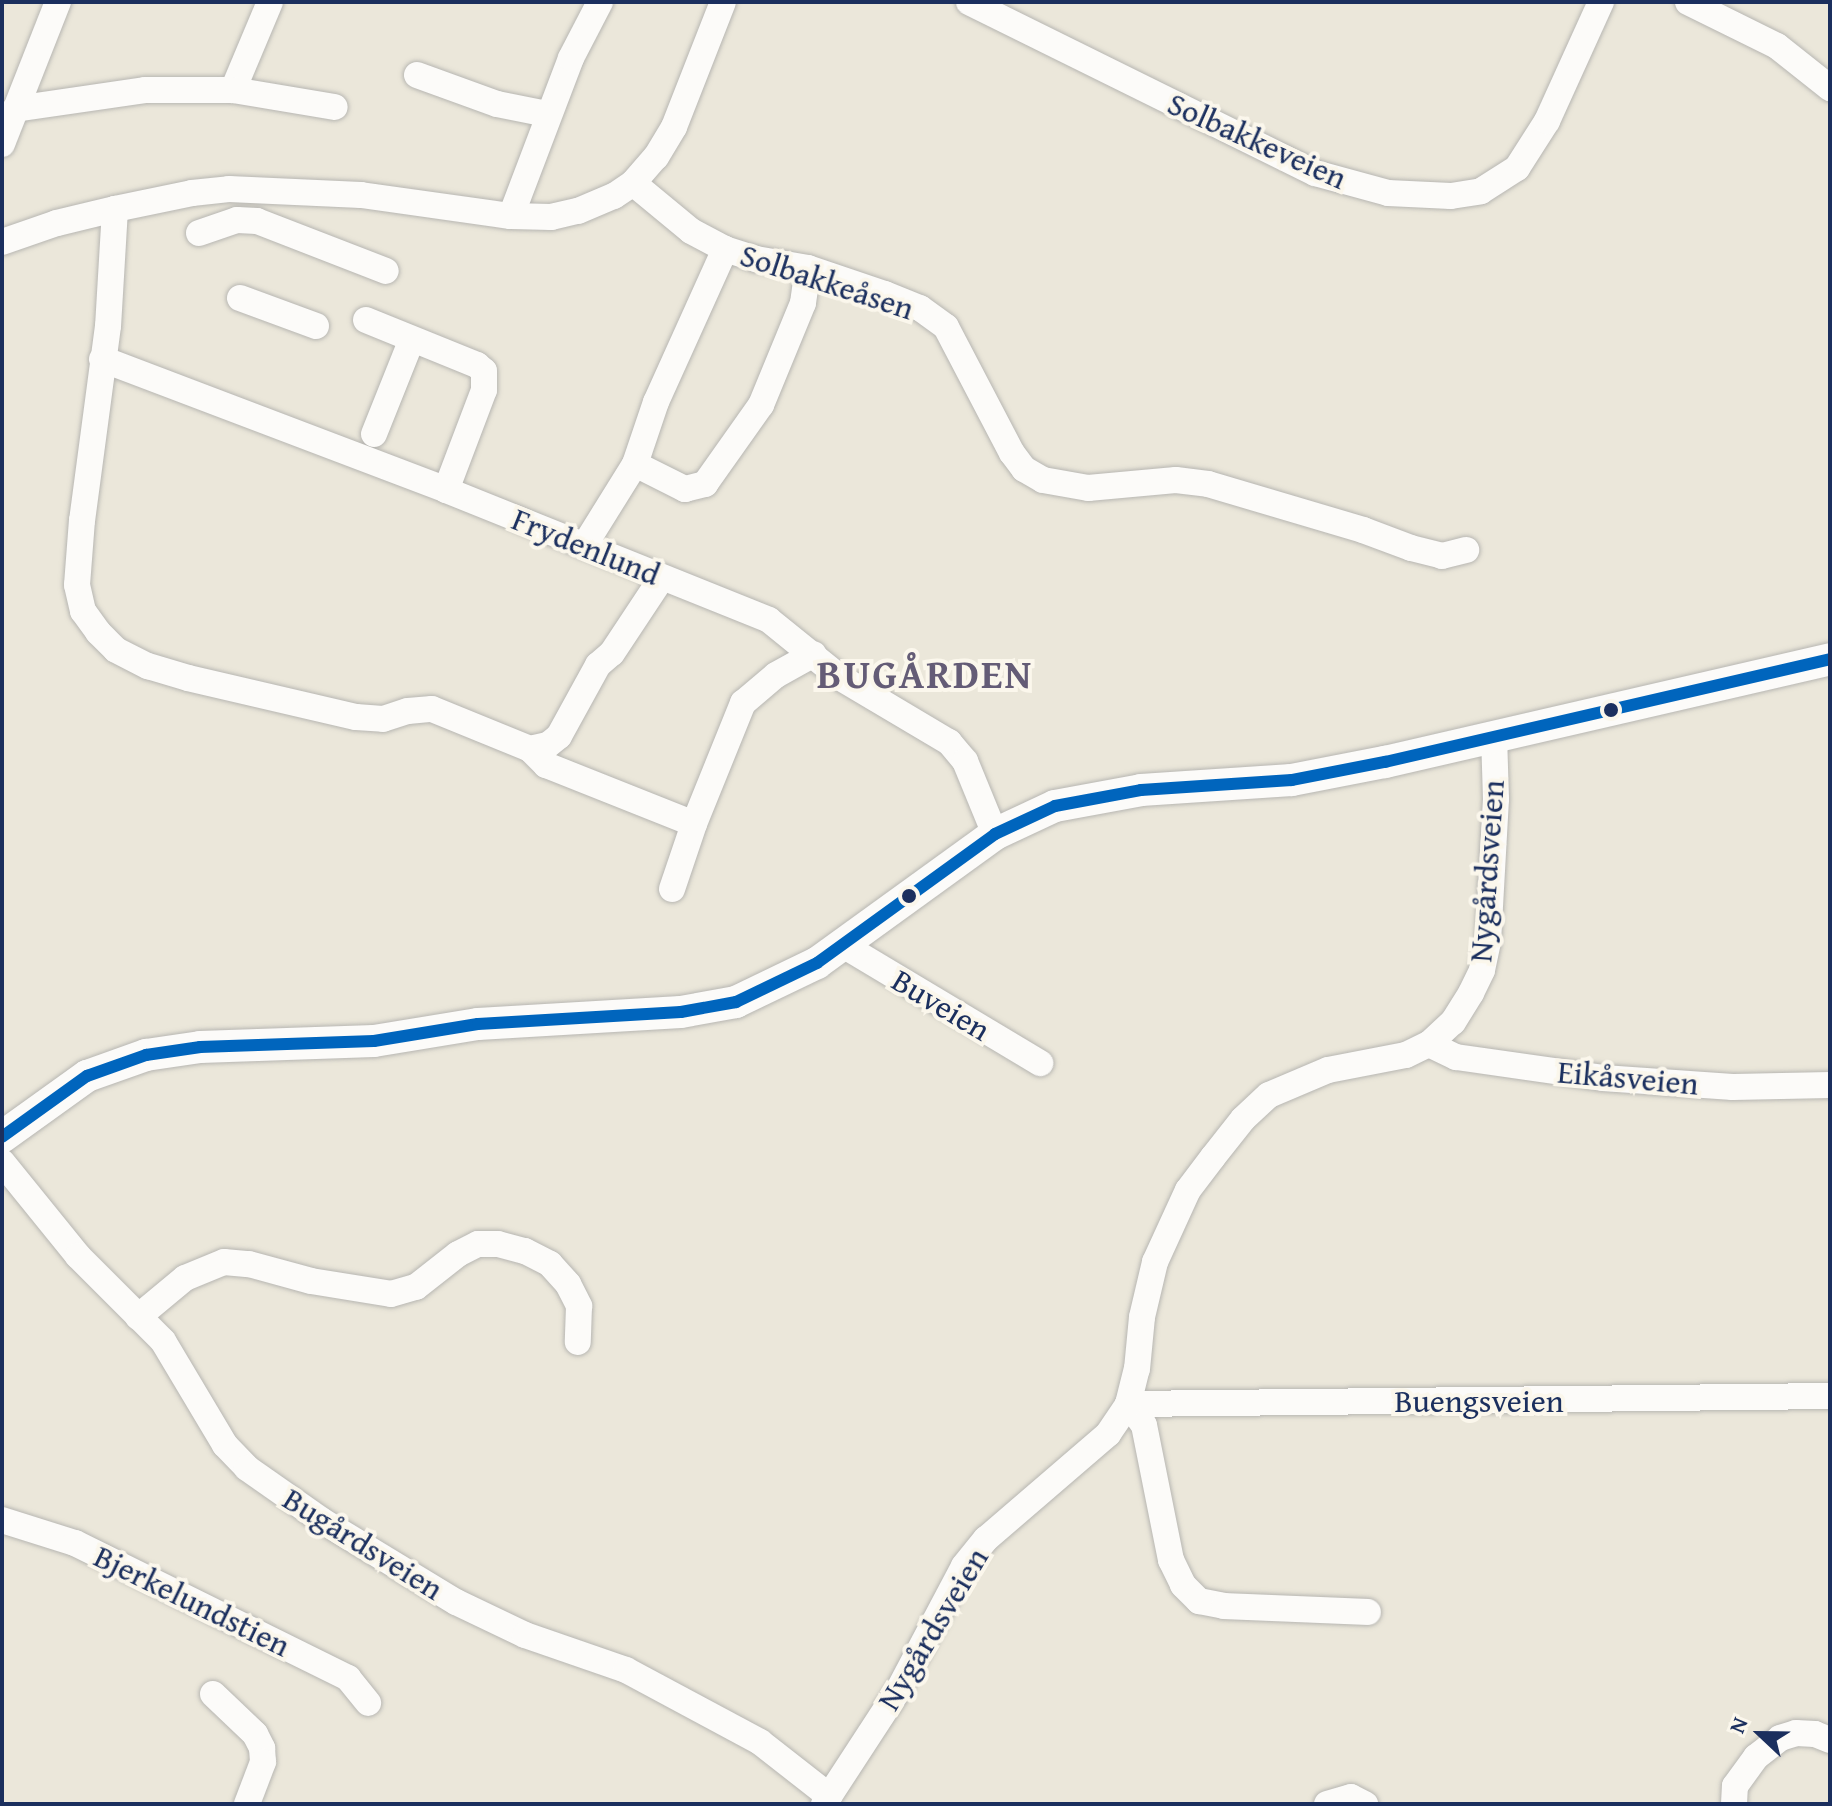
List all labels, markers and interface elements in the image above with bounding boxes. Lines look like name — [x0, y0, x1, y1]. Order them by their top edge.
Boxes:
street label: Solbakkeveien — [1162, 84, 1352, 198]
street label: Solbakkeåsen — [735, 236, 919, 328]
street label: Frydenlund — [506, 500, 666, 594]
district label: BUGÅRDEN — [817, 650, 1033, 698]
unlabelled marker — [1603, 702, 1619, 718]
street label: Nygårdsveien — [1461, 779, 1513, 963]
unlabelled marker — [901, 888, 917, 904]
street label: Buveien — [885, 961, 997, 1049]
street label: Eikåsveien — [1556, 1053, 1700, 1103]
street label: Buengsveien — [1394, 1382, 1564, 1420]
street label: Bugårdsveien — [276, 1480, 450, 1608]
street label: Bjerkelundstien — [88, 1537, 296, 1665]
street label: Nygårdsveien — [869, 1541, 997, 1717]
north arrow — [1720, 1694, 1800, 1774]
text: N — [1720, 1712, 1755, 1738]

